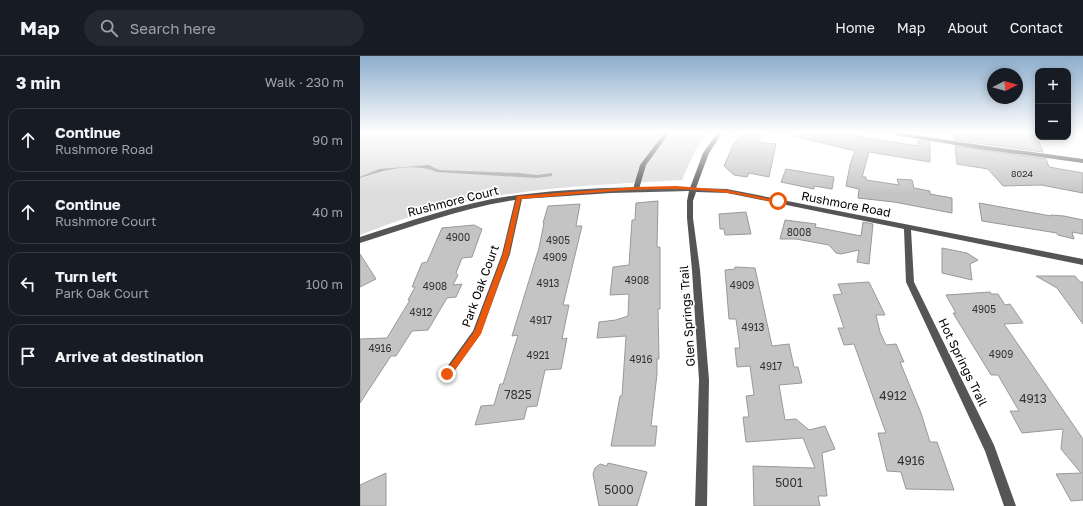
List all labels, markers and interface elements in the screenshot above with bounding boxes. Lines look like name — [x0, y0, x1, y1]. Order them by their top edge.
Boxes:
search box — [84, 10, 364, 46]
text: Map — [20, 16, 60, 39]
icon: search — [98, 17, 120, 39]
text: Search here — [130, 19, 216, 37]
text: Home — [835, 19, 875, 36]
text: Map — [897, 19, 925, 36]
text: About — [947, 19, 988, 36]
text: Contact — [1010, 19, 1063, 36]
north arrow — [987, 68, 1023, 104]
map controls — [1035, 68, 1071, 140]
button: + — [1035, 68, 1071, 104]
text: 3 min — [16, 72, 60, 93]
text: Walk · 230 m — [265, 74, 344, 90]
button: − — [1035, 104, 1071, 140]
text: Continue — [55, 123, 121, 141]
icon: ahead — [17, 129, 39, 151]
text: 90 m — [312, 132, 343, 148]
text: Rushmore Road — [55, 141, 153, 157]
house number: 8024 — [1011, 168, 1033, 179]
street label: Rushmore Court — [406, 182, 500, 220]
street label: Rushmore Road — [800, 188, 892, 220]
route start — [769, 192, 787, 210]
text: Continue — [55, 195, 121, 213]
icon: ahead — [17, 201, 39, 223]
text: 40 m — [312, 204, 343, 220]
text: Rushmore Court — [55, 213, 156, 229]
house number: 8008 — [787, 226, 811, 238]
house number: 4900 — [446, 231, 470, 243]
house number: 4905 — [546, 234, 570, 246]
street label: Park Oak Court — [458, 242, 502, 329]
house number: 4909 — [543, 251, 567, 263]
street label: Glen Springs Trail — [676, 265, 698, 367]
text: Turn left — [55, 267, 117, 285]
icon: left — [17, 273, 39, 295]
house number: 4908 — [625, 274, 649, 286]
text: 100 m — [306, 276, 343, 292]
house number: 4913 — [537, 277, 560, 289]
house number: 4909 — [730, 279, 754, 291]
house number: 4908 — [423, 280, 447, 292]
text: Park Oak Court — [55, 285, 149, 301]
house number: 4905 — [972, 303, 996, 315]
house number: 4912 — [410, 306, 433, 318]
house number: 4917 — [530, 314, 552, 326]
street label: Hot Springs Trail — [935, 316, 991, 409]
house number: 4913 — [742, 321, 765, 333]
house number: 4916 — [368, 342, 392, 354]
icon: arrive — [17, 345, 39, 367]
text: Arrive at destination — [55, 347, 204, 365]
house number: 4909 — [989, 348, 1013, 360]
house number: 4921 — [527, 349, 550, 361]
house number: 4916 — [629, 353, 653, 365]
house number: 4917 — [760, 360, 782, 372]
route end — [438, 365, 456, 383]
house number: 7825 — [504, 387, 532, 402]
house number: 4912 — [879, 388, 907, 403]
house number: 4913 — [1019, 391, 1047, 406]
house number: 4916 — [897, 453, 925, 468]
house number: 5001 — [775, 475, 803, 490]
house number: 5000 — [604, 482, 634, 497]

